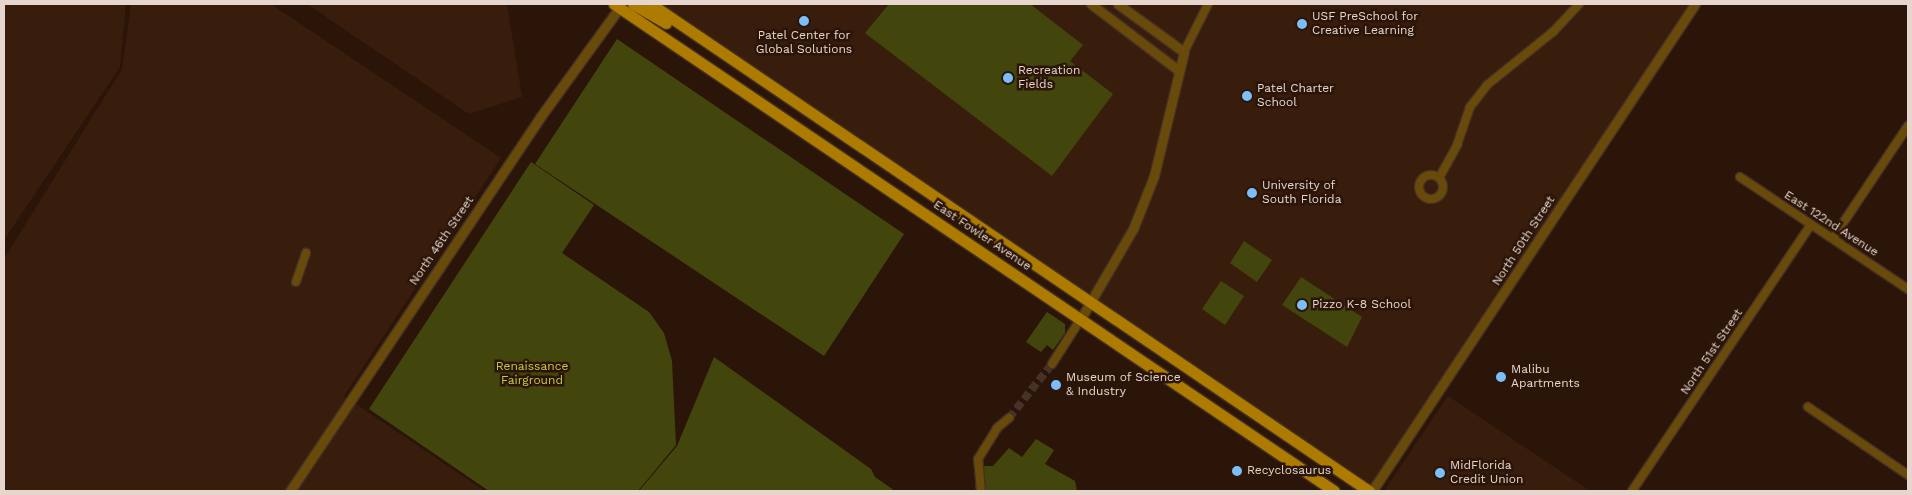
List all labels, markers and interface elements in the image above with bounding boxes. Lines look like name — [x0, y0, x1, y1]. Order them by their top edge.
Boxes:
place label: USF PreSchool for Creative Learning — [1312, 10, 1419, 38]
marker: Patel Center for Global Solutions — [798, 15, 810, 27]
marker: USF PreSchool for Creative Learning — [1296, 18, 1308, 30]
place label: Patel Center for Global Solutions — [756, 29, 852, 57]
place label: Recreation Fields — [1018, 64, 1080, 92]
marker: Recreation Fields — [1002, 72, 1014, 84]
place label: Patel Charter School — [1257, 82, 1334, 110]
marker: Patel Charter School — [1241, 90, 1253, 102]
place label: University of South Florida — [1262, 179, 1341, 207]
marker: University of South Florida — [1246, 187, 1258, 199]
street label: East 122nd Avenue — [1781, 188, 1881, 260]
street label: North 50th Street — [1490, 193, 1558, 289]
street label: North 46th Street — [407, 194, 477, 288]
street label: East Fowler Avenue — [930, 198, 1034, 274]
place label: Pizzo K-8 School — [1312, 298, 1411, 312]
marker: Pizzo K-8 School — [1296, 299, 1308, 311]
street label: North 51st Street — [1678, 306, 1746, 398]
park label: Renaissance Fairground — [496, 360, 568, 388]
place label: Malibu Apartments — [1511, 363, 1580, 391]
place label: Museum of Science & Industry — [1066, 371, 1181, 399]
marker: Malibu Apartments — [1495, 371, 1507, 383]
marker: Museum of Science & Industry — [1050, 379, 1062, 391]
place label: MidFlorida Credit Union — [1450, 459, 1523, 487]
place label: Recyclosaurus — [1247, 464, 1331, 478]
marker: Recyclosaurus — [1231, 465, 1243, 477]
marker: MidFlorida Credit Union — [1434, 467, 1446, 479]

